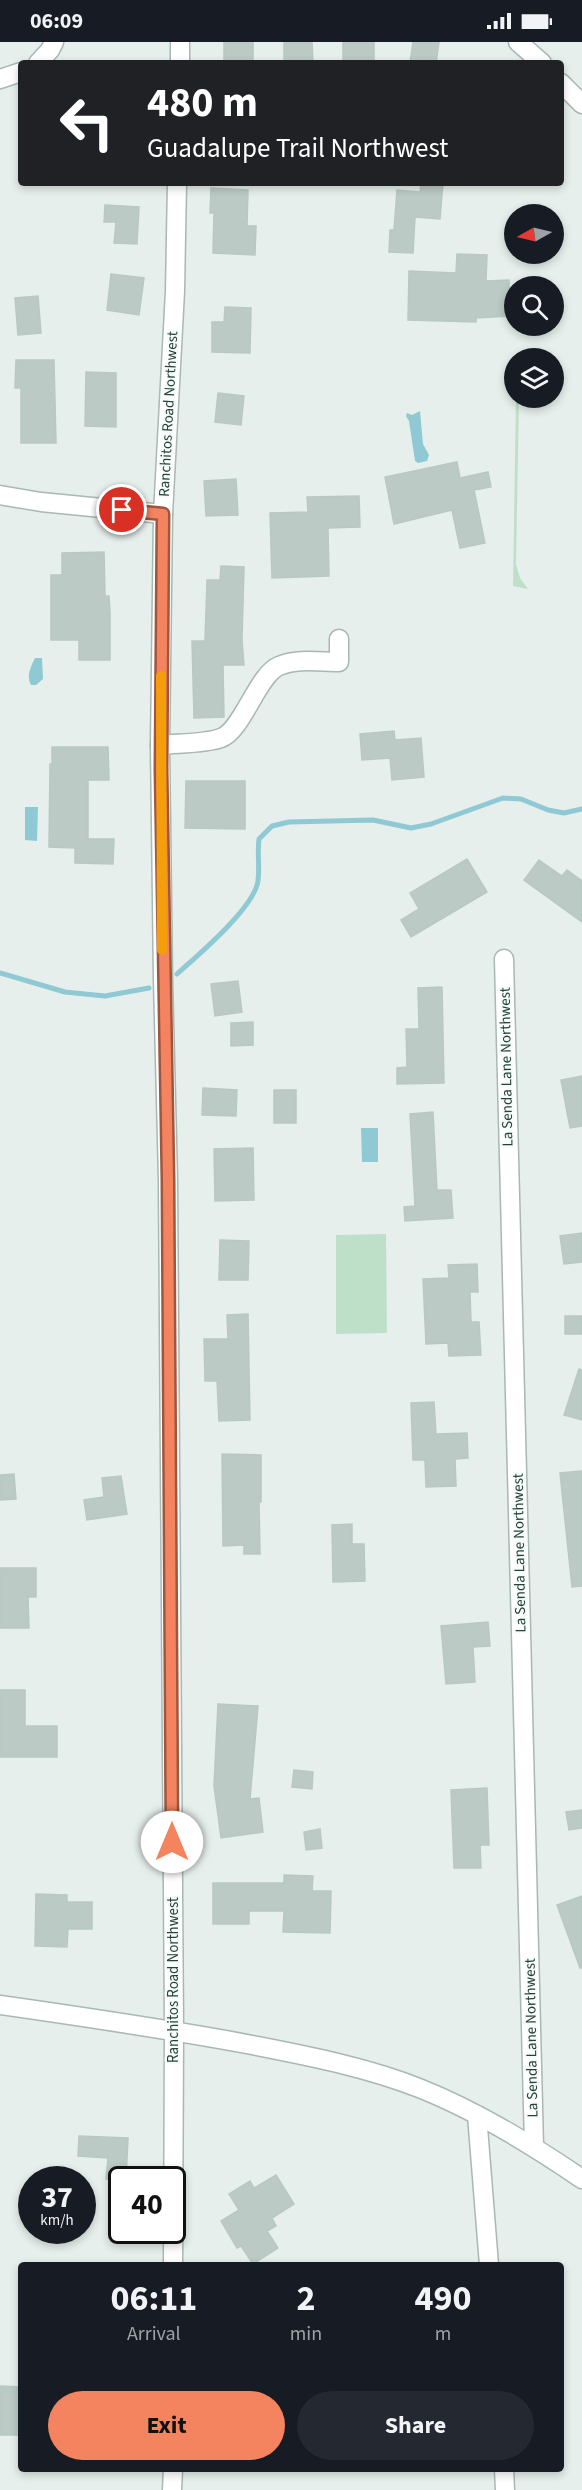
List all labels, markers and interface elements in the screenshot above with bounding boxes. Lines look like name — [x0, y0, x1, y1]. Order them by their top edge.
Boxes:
text: 06:09 — [30, 5, 83, 37]
text: 480 m — [147, 73, 258, 133]
icon: left — [48, 84, 126, 162]
text: Guadalupe Trail Northwest — [147, 129, 448, 168]
north arrow — [504, 204, 564, 264]
map controls — [504, 204, 564, 408]
button: search — [504, 276, 564, 336]
street label: Ranchitos Road Northwest — [154, 331, 183, 497]
button: layers — [504, 348, 564, 408]
pin — [96, 484, 147, 535]
icon: arrive — [105, 493, 138, 526]
street label: La Senda Lane Northwest — [495, 987, 518, 1147]
street label: La Senda Lane Northwest — [508, 1473, 531, 1633]
position arrow — [140, 1810, 204, 1874]
street label: Ranchitos Road Northwest — [163, 1897, 184, 2063]
street label: La Senda Lane Northwest — [520, 1958, 543, 2118]
speed limit sign: 40 — [108, 2166, 186, 2244]
text: 37 — [41, 2176, 73, 2219]
text: km/h — [40, 2210, 74, 2231]
text: 06:11 — [110, 2273, 197, 2324]
text: 2 — [296, 2273, 315, 2324]
text: 490 — [415, 2273, 472, 2324]
text: Arrival — [127, 2320, 181, 2348]
text: min — [290, 2320, 322, 2348]
text: m — [435, 2320, 451, 2348]
button: Exit — [48, 2391, 285, 2460]
button: Share — [297, 2391, 534, 2460]

